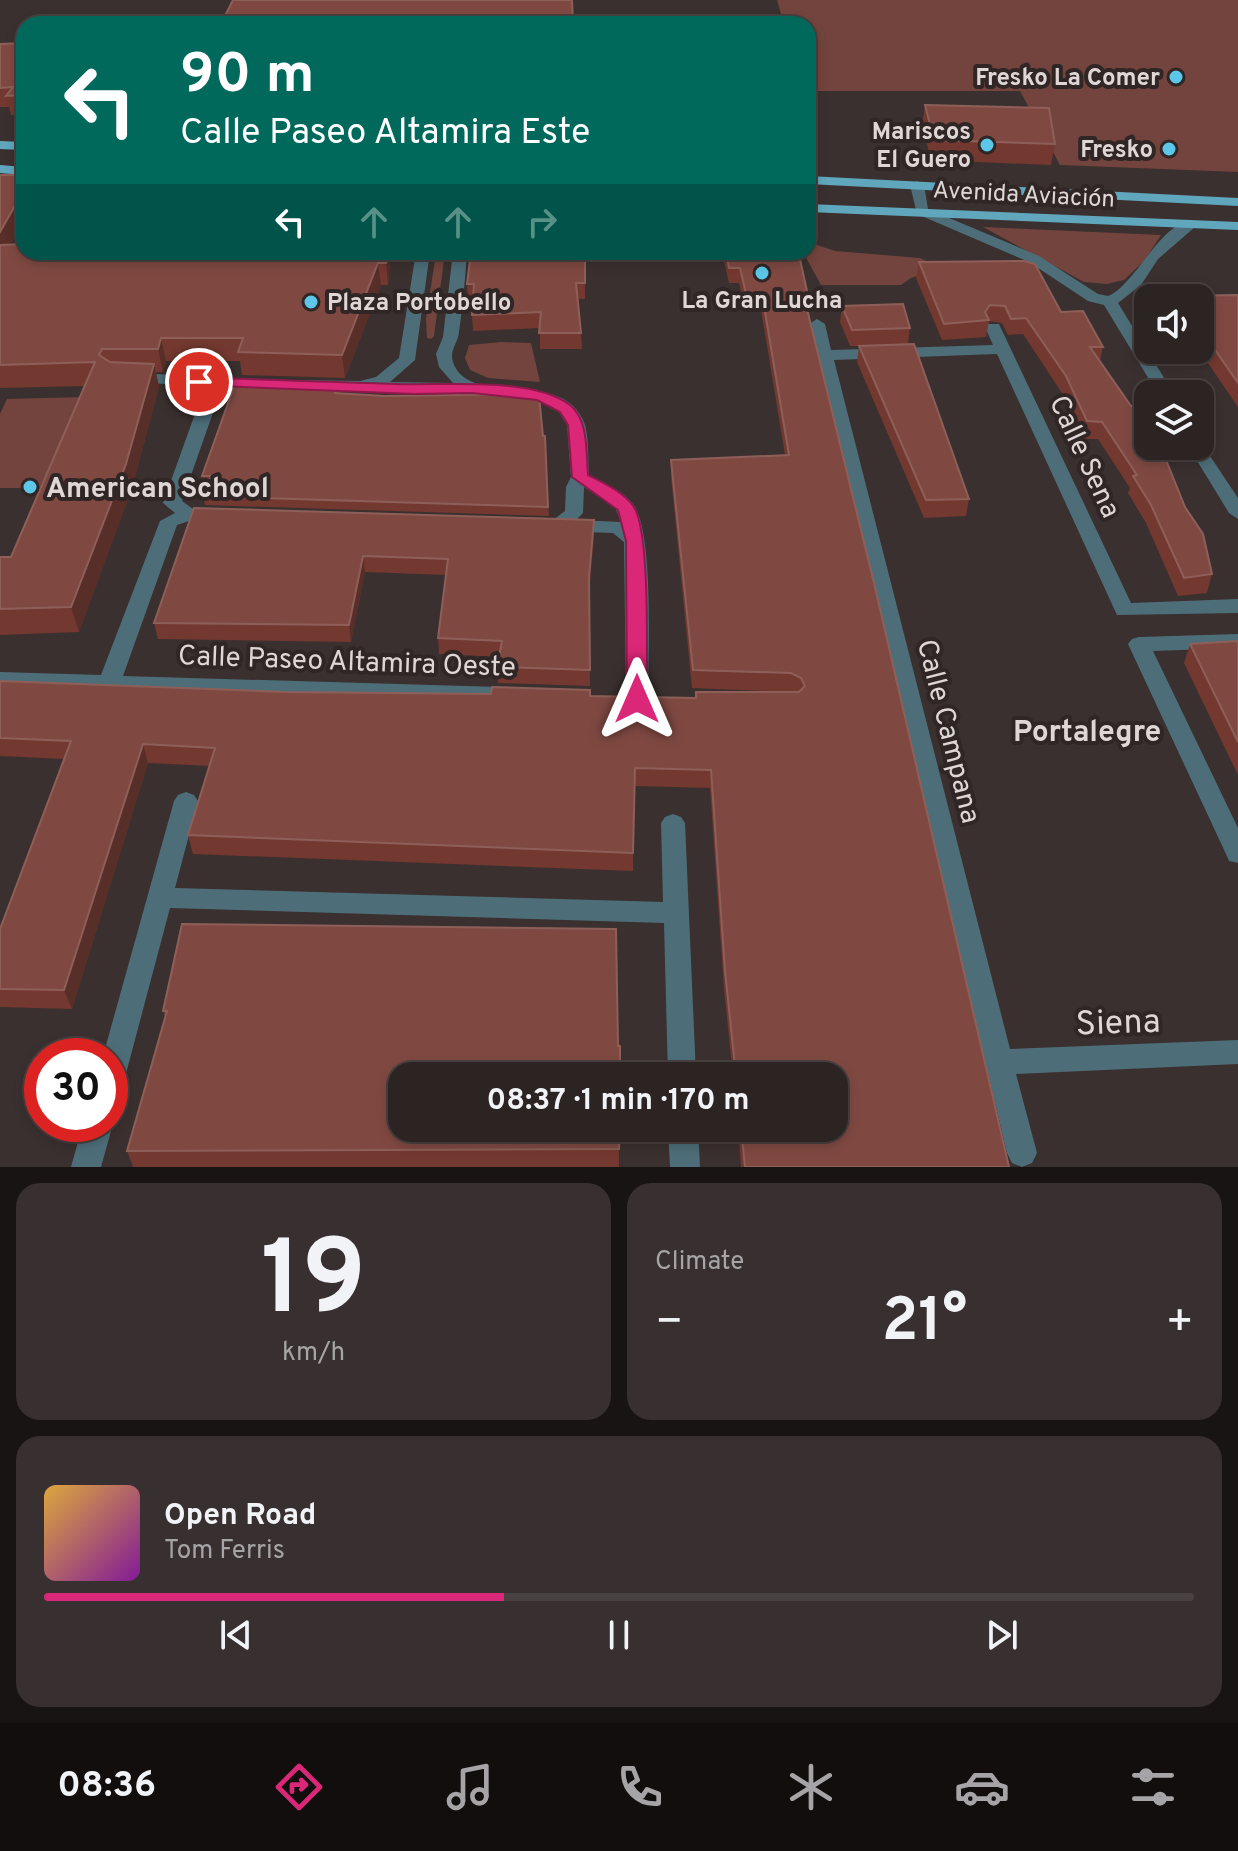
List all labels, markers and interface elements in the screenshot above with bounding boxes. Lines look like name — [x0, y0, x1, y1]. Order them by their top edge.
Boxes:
text: 90 m — [180, 42, 315, 112]
icon: left — [48, 48, 152, 152]
place label: Fresko La Comer — [975, 64, 1160, 94]
marker: Fresko La Comer — [1167, 68, 1185, 86]
text: Calle Paseo Altamira Este — [180, 111, 590, 157]
place label: Mariscos El Guero — [872, 118, 971, 176]
marker: Mariscos El Guero — [978, 136, 996, 154]
place label: Fresko — [1080, 136, 1153, 166]
marker: Fresko — [1160, 140, 1178, 158]
street label: Avenida Aviación — [932, 176, 1116, 216]
icon: left — [268, 200, 312, 244]
icon: ahead — [352, 200, 396, 244]
icon: ahead — [436, 200, 480, 244]
icon: right — [520, 200, 564, 244]
marker: La Gran Lucha — [753, 264, 771, 282]
map controls — [1134, 284, 1214, 460]
button: sound — [1134, 284, 1214, 364]
place label: La Gran Lucha — [682, 287, 842, 317]
place label: Plaza Portobello — [327, 289, 511, 319]
marker: Plaza Portobello — [302, 293, 320, 311]
pin — [165, 348, 233, 416]
icon: arrive — [177, 360, 221, 404]
button: layers — [1134, 380, 1214, 460]
street label: Calle Sena — [1039, 390, 1127, 524]
place label: American School — [46, 472, 269, 508]
marker: American School — [21, 478, 39, 496]
street label: Calle Campana — [907, 636, 987, 827]
street label: Calle Paseo Altamira Oeste — [177, 639, 516, 687]
position arrow — [595, 657, 679, 741]
district label: Portalegre — [1013, 715, 1161, 752]
street label: Siena — [1075, 1002, 1161, 1047]
speed limit sign: 30 — [24, 1038, 128, 1142]
text: 08:37 · 1 min · 170 m — [486, 1083, 750, 1120]
text: 19 — [261, 1219, 366, 1351]
text: Climate — [655, 1246, 744, 1279]
text: 21° — [882, 1286, 967, 1362]
text: − — [655, 1296, 683, 1352]
text: + — [1166, 1296, 1194, 1352]
text: km/h — [282, 1337, 345, 1370]
text: Open Road — [164, 1498, 316, 1535]
text: Tom Ferris — [164, 1535, 285, 1568]
icon: previous — [214, 1613, 258, 1657]
icon: pause — [597, 1613, 641, 1657]
icon: next — [980, 1613, 1024, 1657]
icon: directions — [271, 1759, 327, 1815]
icon: music — [442, 1759, 498, 1815]
icon: phone — [612, 1759, 668, 1815]
icon: climate — [783, 1759, 839, 1815]
icon: car — [954, 1759, 1010, 1815]
icon: filters — [1125, 1759, 1181, 1815]
text: 08:36 — [57, 1764, 156, 1810]

